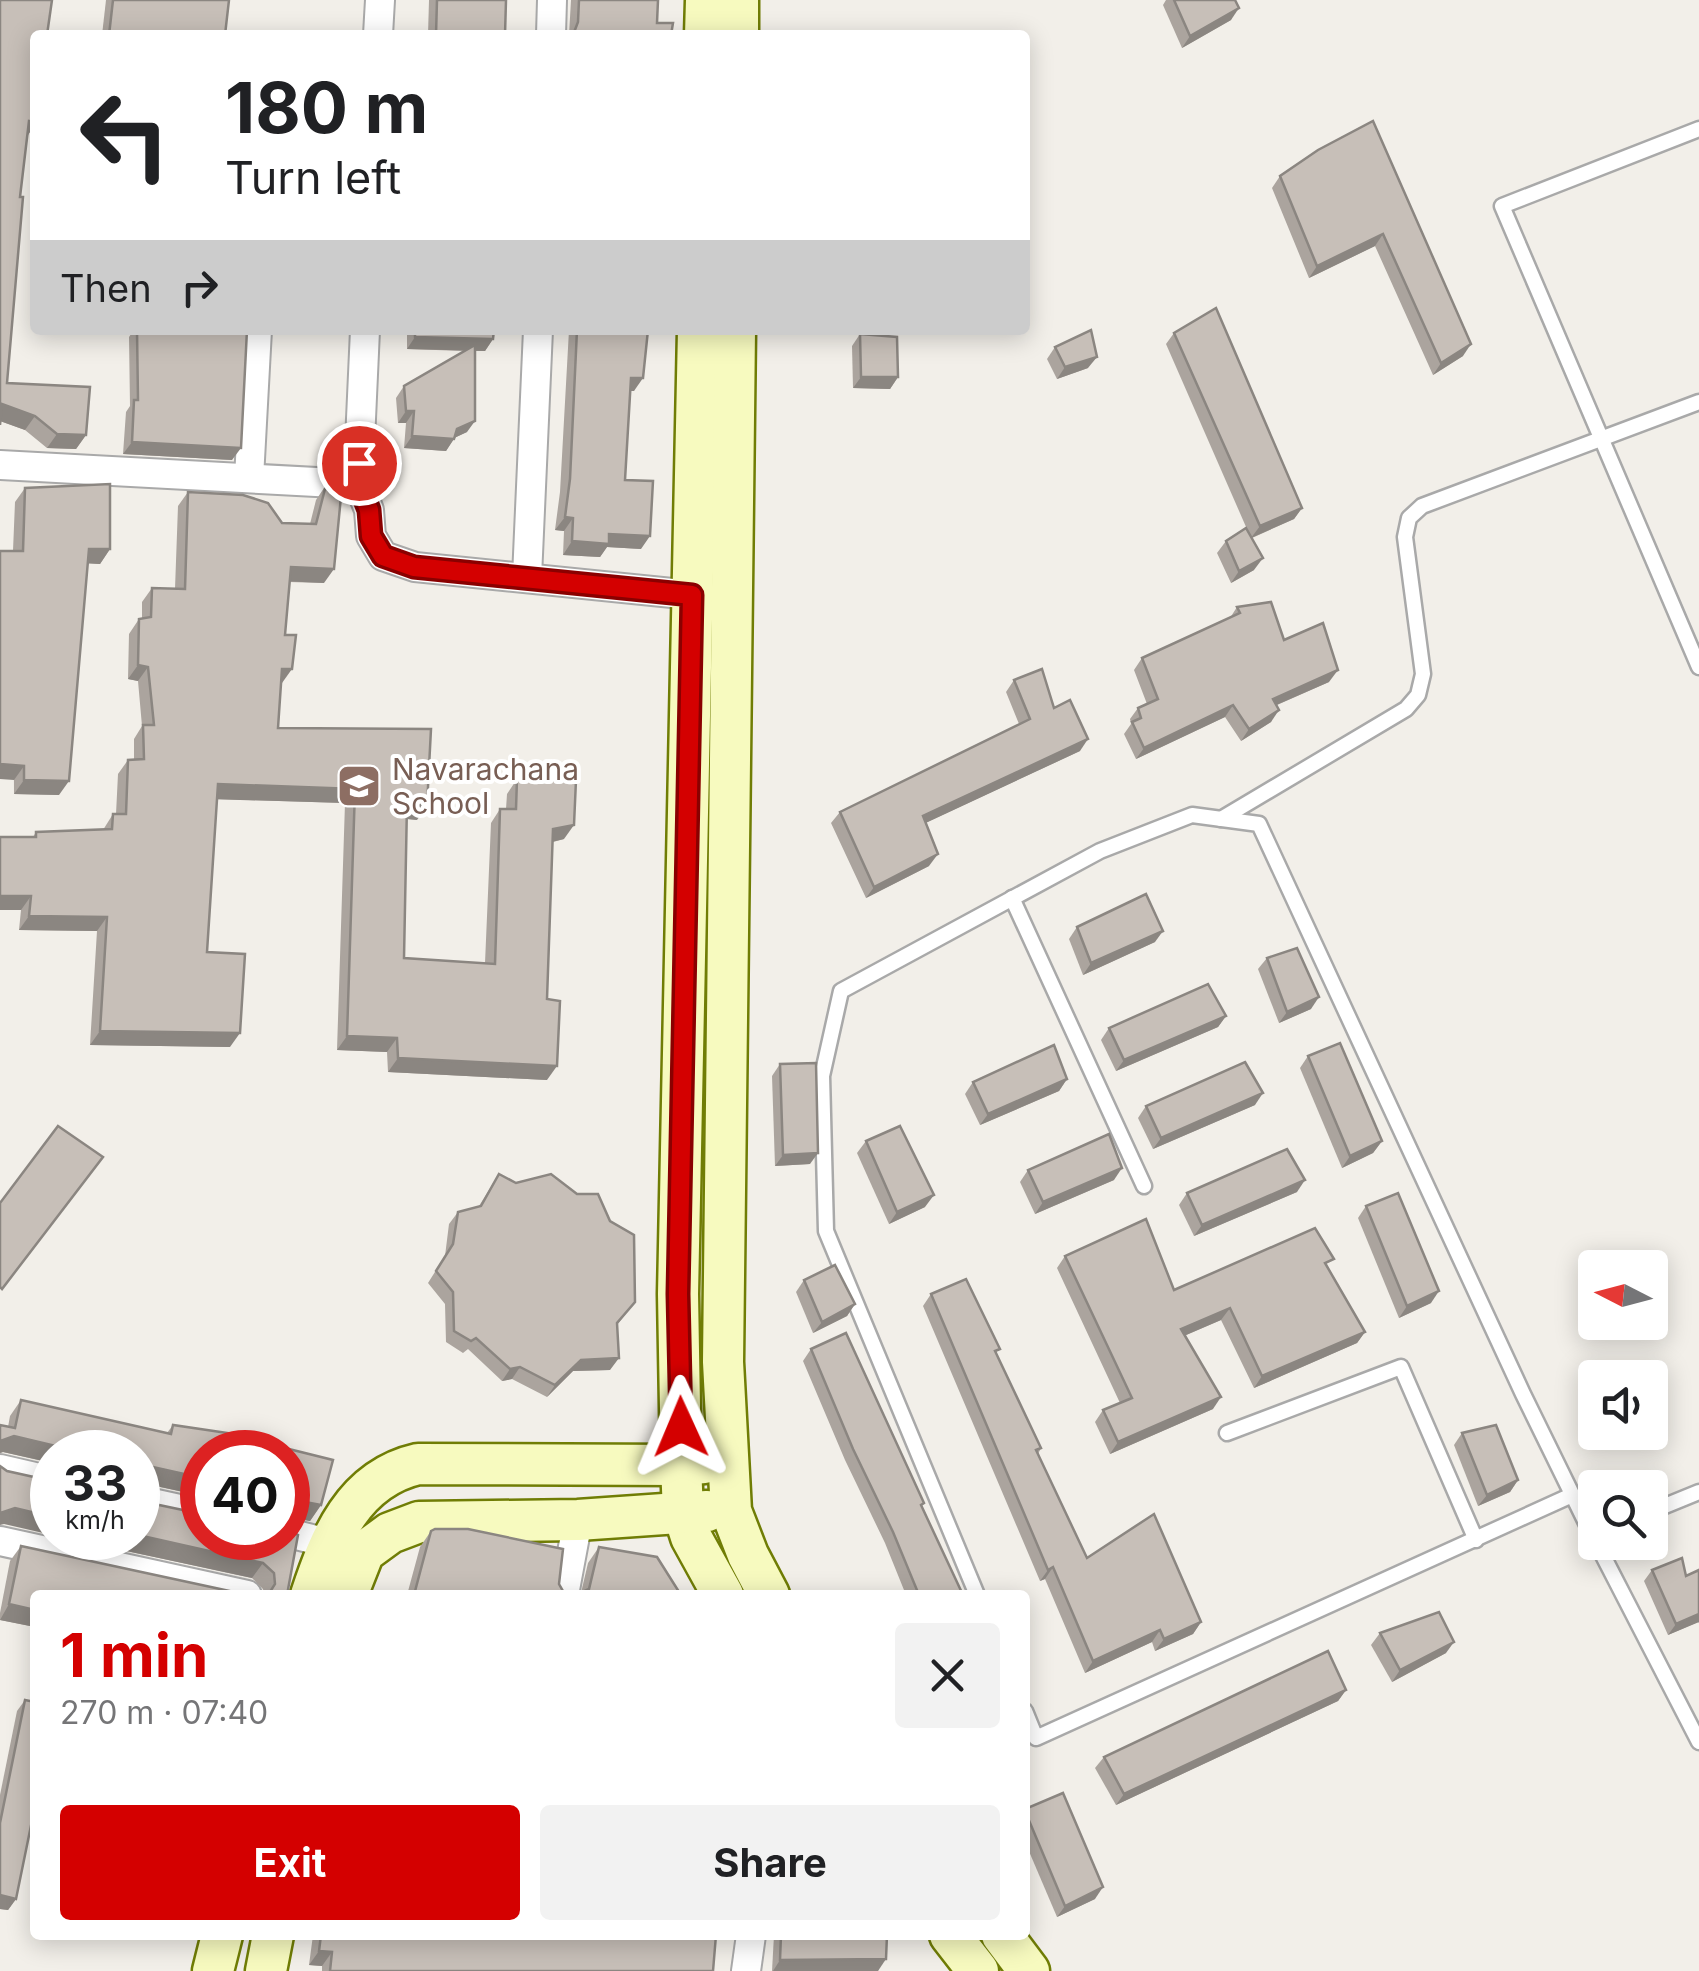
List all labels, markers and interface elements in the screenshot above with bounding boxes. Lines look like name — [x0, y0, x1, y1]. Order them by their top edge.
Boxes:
text: 180 m — [225, 65, 428, 150]
icon: left — [60, 70, 190, 200]
text: Turn left — [225, 150, 401, 205]
icon: right — [172, 260, 227, 315]
text: Then — [60, 265, 152, 311]
pin — [317, 421, 402, 506]
icon: arrive — [332, 436, 387, 491]
place label: Navarachana School — [392, 751, 579, 821]
school or university icon: Navarachana School — [336, 763, 382, 809]
north arrow — [1578, 1250, 1668, 1340]
map controls — [1578, 1250, 1668, 1560]
button: sound — [1578, 1360, 1668, 1450]
position arrow — [629, 1375, 733, 1479]
speed limit sign: 40 — [180, 1430, 310, 1560]
text: 33 — [63, 1453, 127, 1513]
button: search — [1578, 1470, 1668, 1560]
text: km/h — [65, 1505, 125, 1535]
text: 1 min — [60, 1619, 208, 1691]
button: close — [895, 1623, 1000, 1728]
text: 270 m · 07:40 — [60, 1693, 268, 1732]
button: Exit — [60, 1805, 520, 1920]
button: Share — [540, 1805, 1000, 1920]

